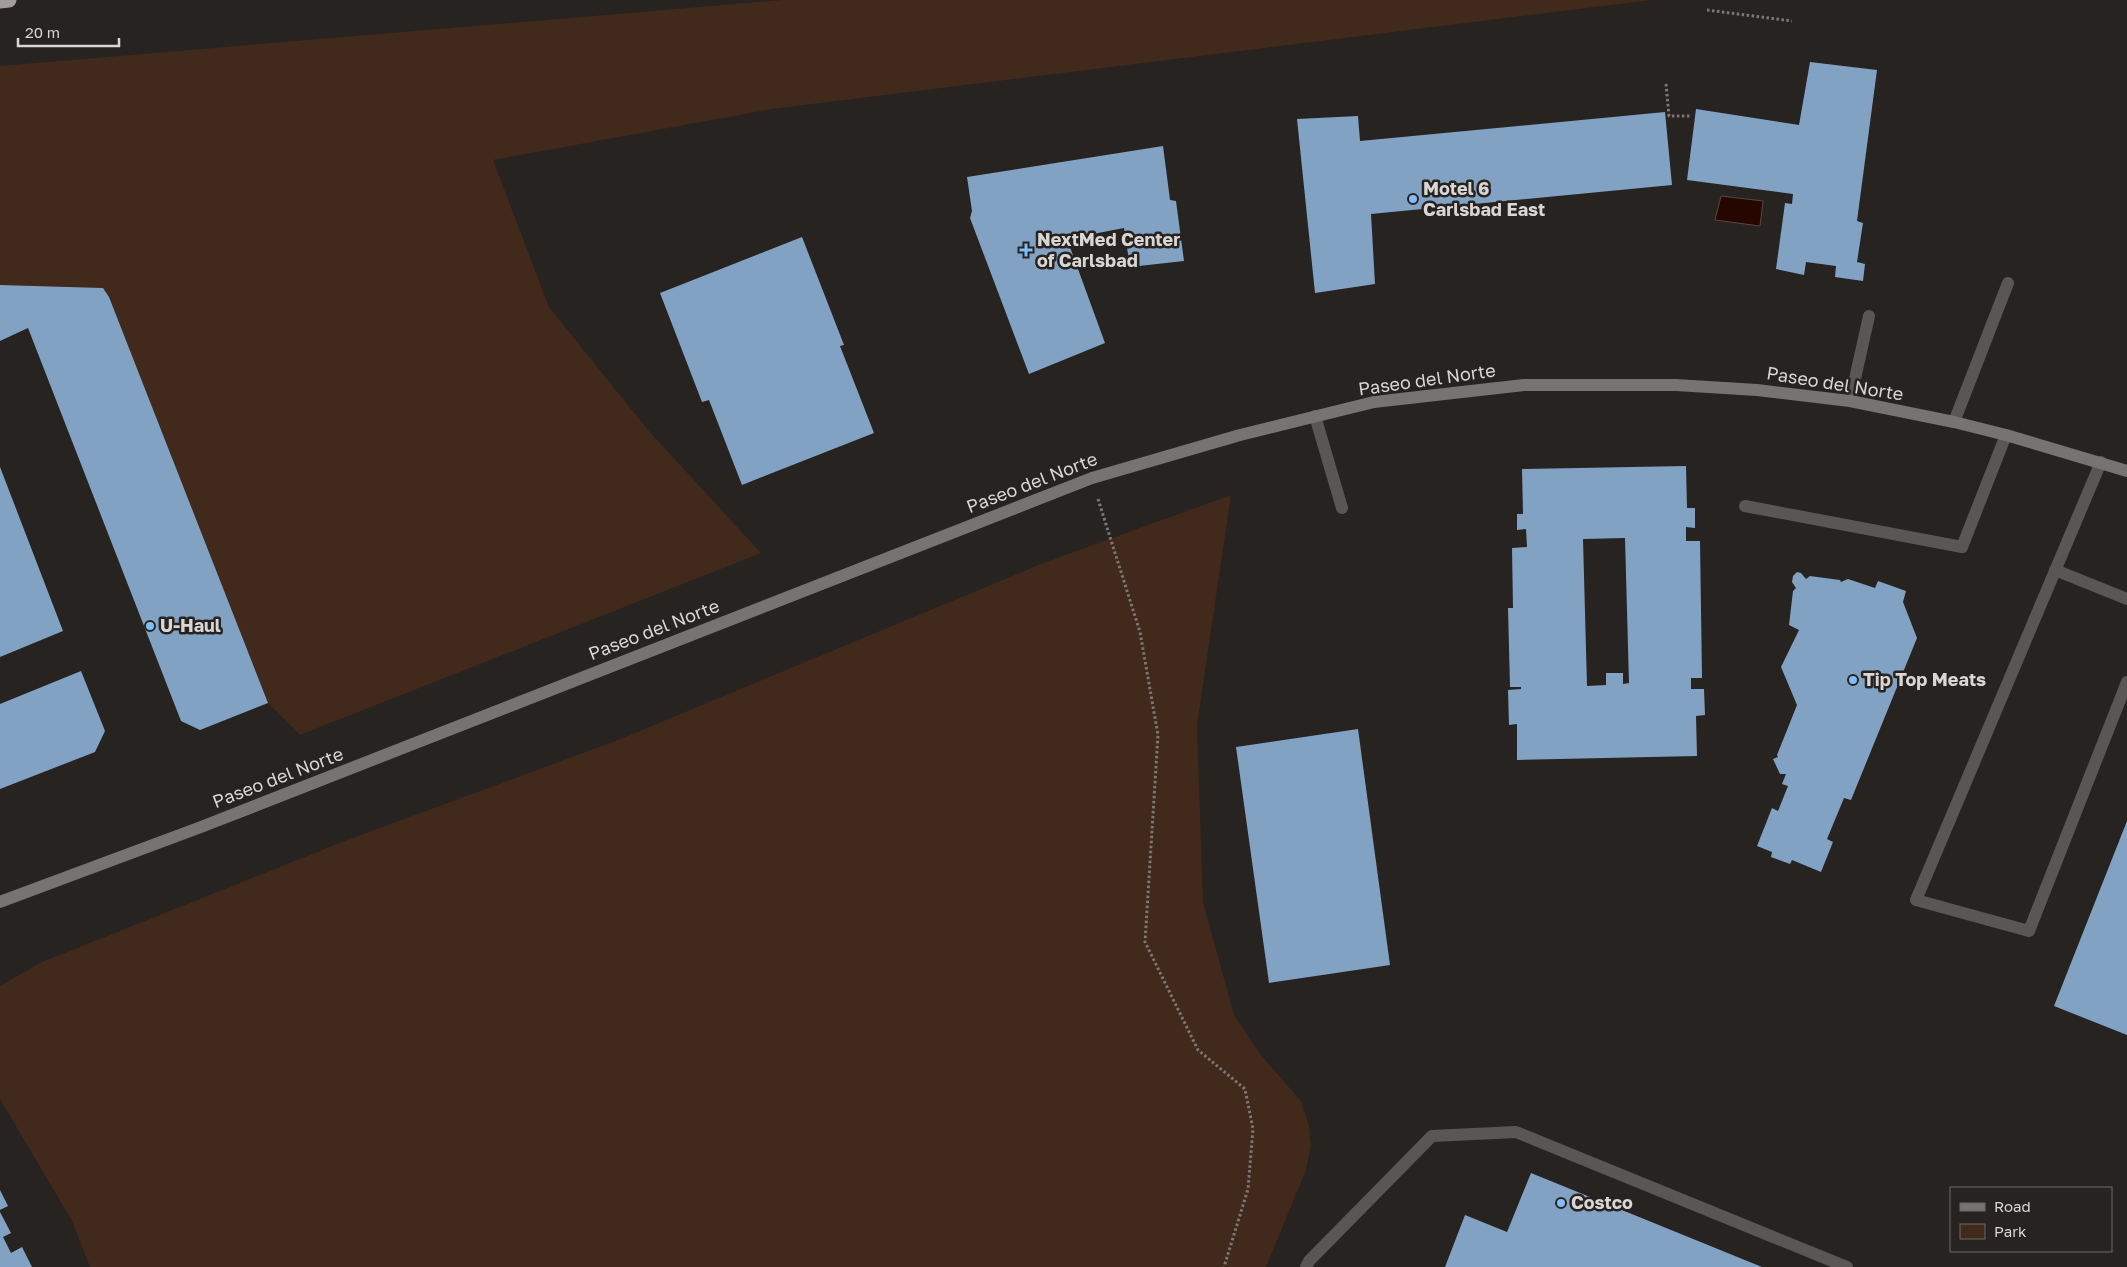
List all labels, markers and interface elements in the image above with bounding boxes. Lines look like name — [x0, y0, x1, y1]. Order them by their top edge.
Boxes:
scale bar — [18, 15, 119, 47]
text: 20 m — [25, 23, 60, 41]
place label: Motel 6 Carlsbad East — [1423, 177, 1545, 220]
marker: Motel 6 Carlsbad East — [1407, 193, 1419, 205]
place label: NextMed Center of Carlsbad — [1037, 228, 1180, 271]
marker: NextMed Center of Carlsbad — [1019, 243, 1033, 257]
street label: Paseo del Norte — [1357, 358, 1497, 400]
street label: Paseo del Norte — [1765, 361, 1905, 405]
street label: Paseo del Norte — [963, 447, 1100, 517]
street label: Paseo del Norte — [585, 594, 722, 664]
place label: U-Haul — [160, 614, 221, 636]
marker: U-Haul — [144, 620, 156, 632]
place label: Tip Top Meats — [1863, 668, 1986, 690]
marker: Tip Top Meats — [1847, 674, 1859, 686]
street label: Paseo del Norte — [209, 742, 346, 812]
legend — [1950, 1187, 2112, 1252]
place label: Costco — [1571, 1191, 1633, 1213]
marker: Costco — [1555, 1197, 1567, 1209]
text: Road — [1994, 1197, 2031, 1215]
text: Park — [1994, 1222, 2027, 1240]

